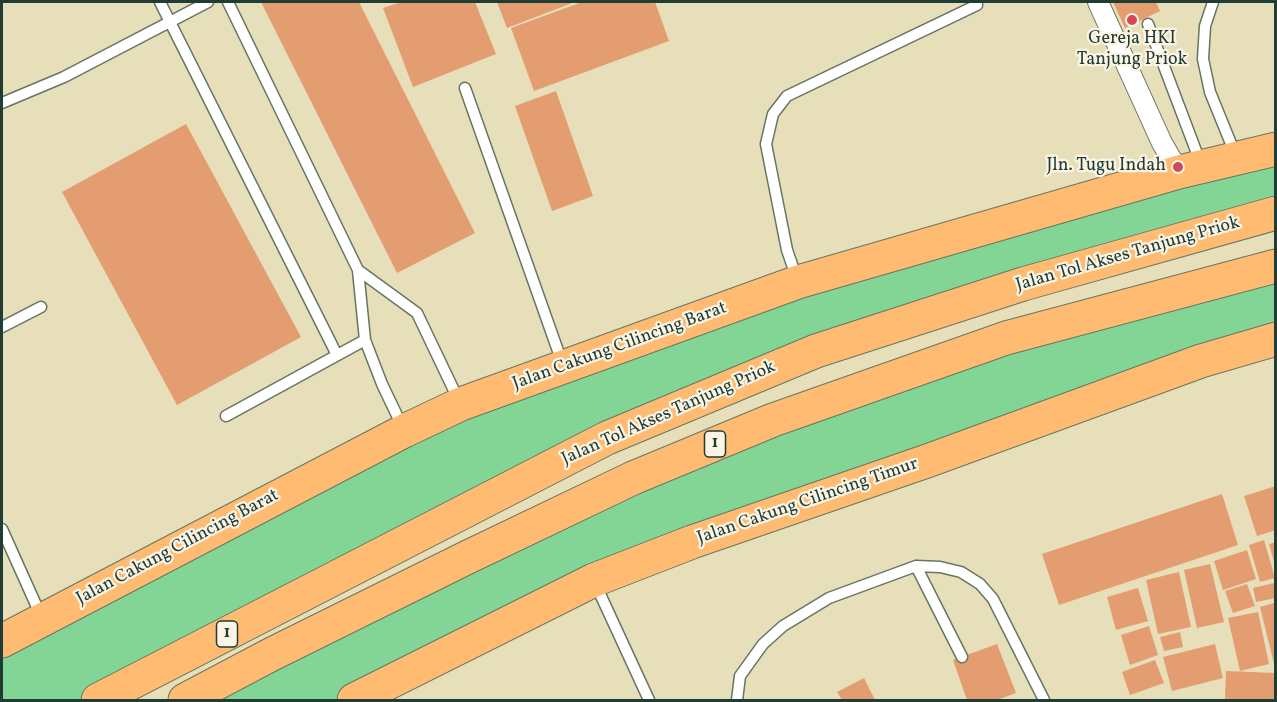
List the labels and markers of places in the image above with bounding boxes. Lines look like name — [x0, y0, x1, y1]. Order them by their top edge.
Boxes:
marker: Gereja HKI Tanjung Priok — [1125, 13, 1139, 27]
place label: Gereja HKI Tanjung Priok — [1077, 29, 1187, 72]
place label: Jln. Tugu Indah — [1046, 156, 1166, 178]
marker: Jln. Tugu Indah — [1171, 160, 1185, 174]

